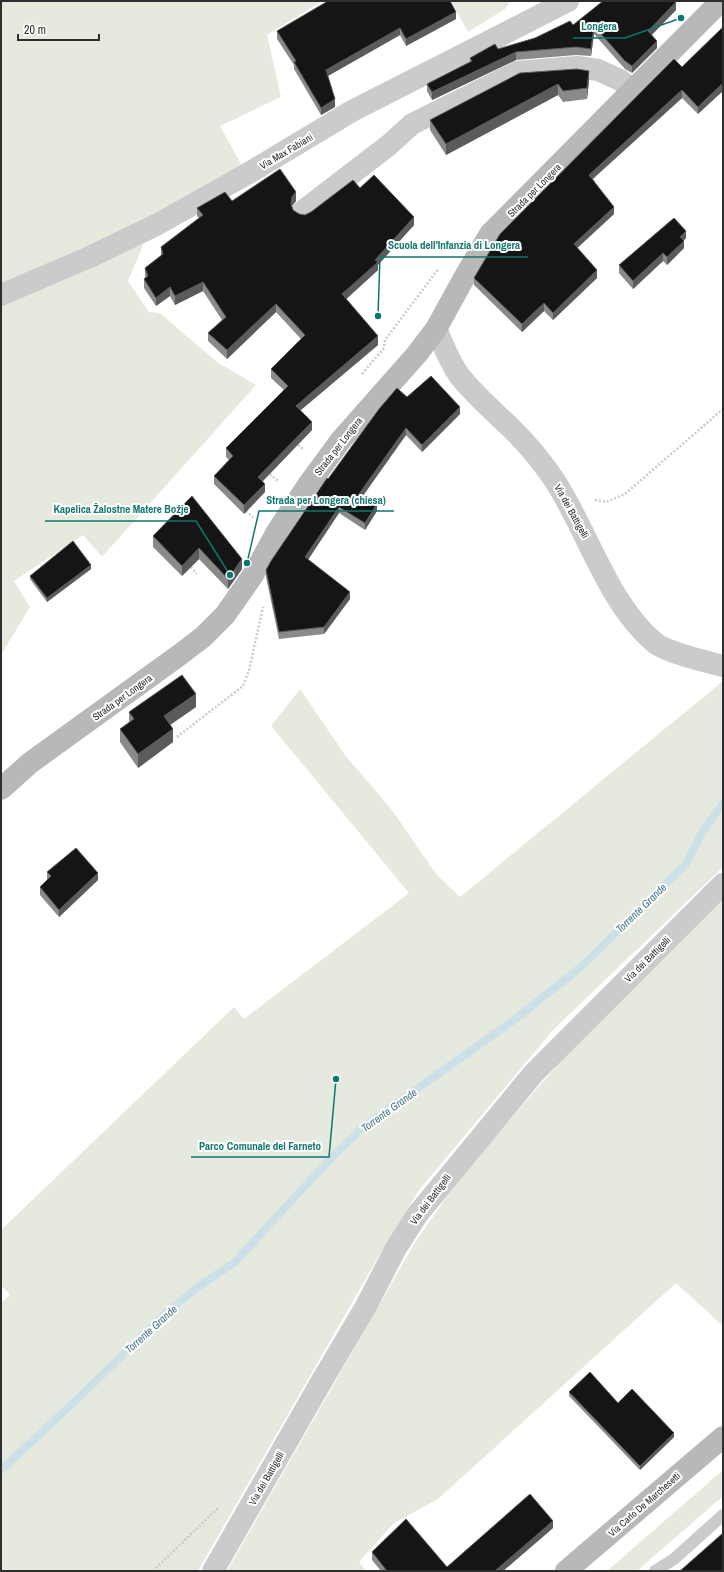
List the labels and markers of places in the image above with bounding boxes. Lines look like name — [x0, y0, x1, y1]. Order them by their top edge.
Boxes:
callout: Longera — [573, 15, 625, 38]
callout: Scuola dell'Infanzia di Longera — [380, 234, 528, 257]
callout: Strada per Longera (chiesa) — [259, 488, 394, 511]
callout: Kapelica Žalostne Matere Božje — [45, 498, 196, 521]
callout: Parco Comunale del Farneto — [191, 1134, 329, 1157]

